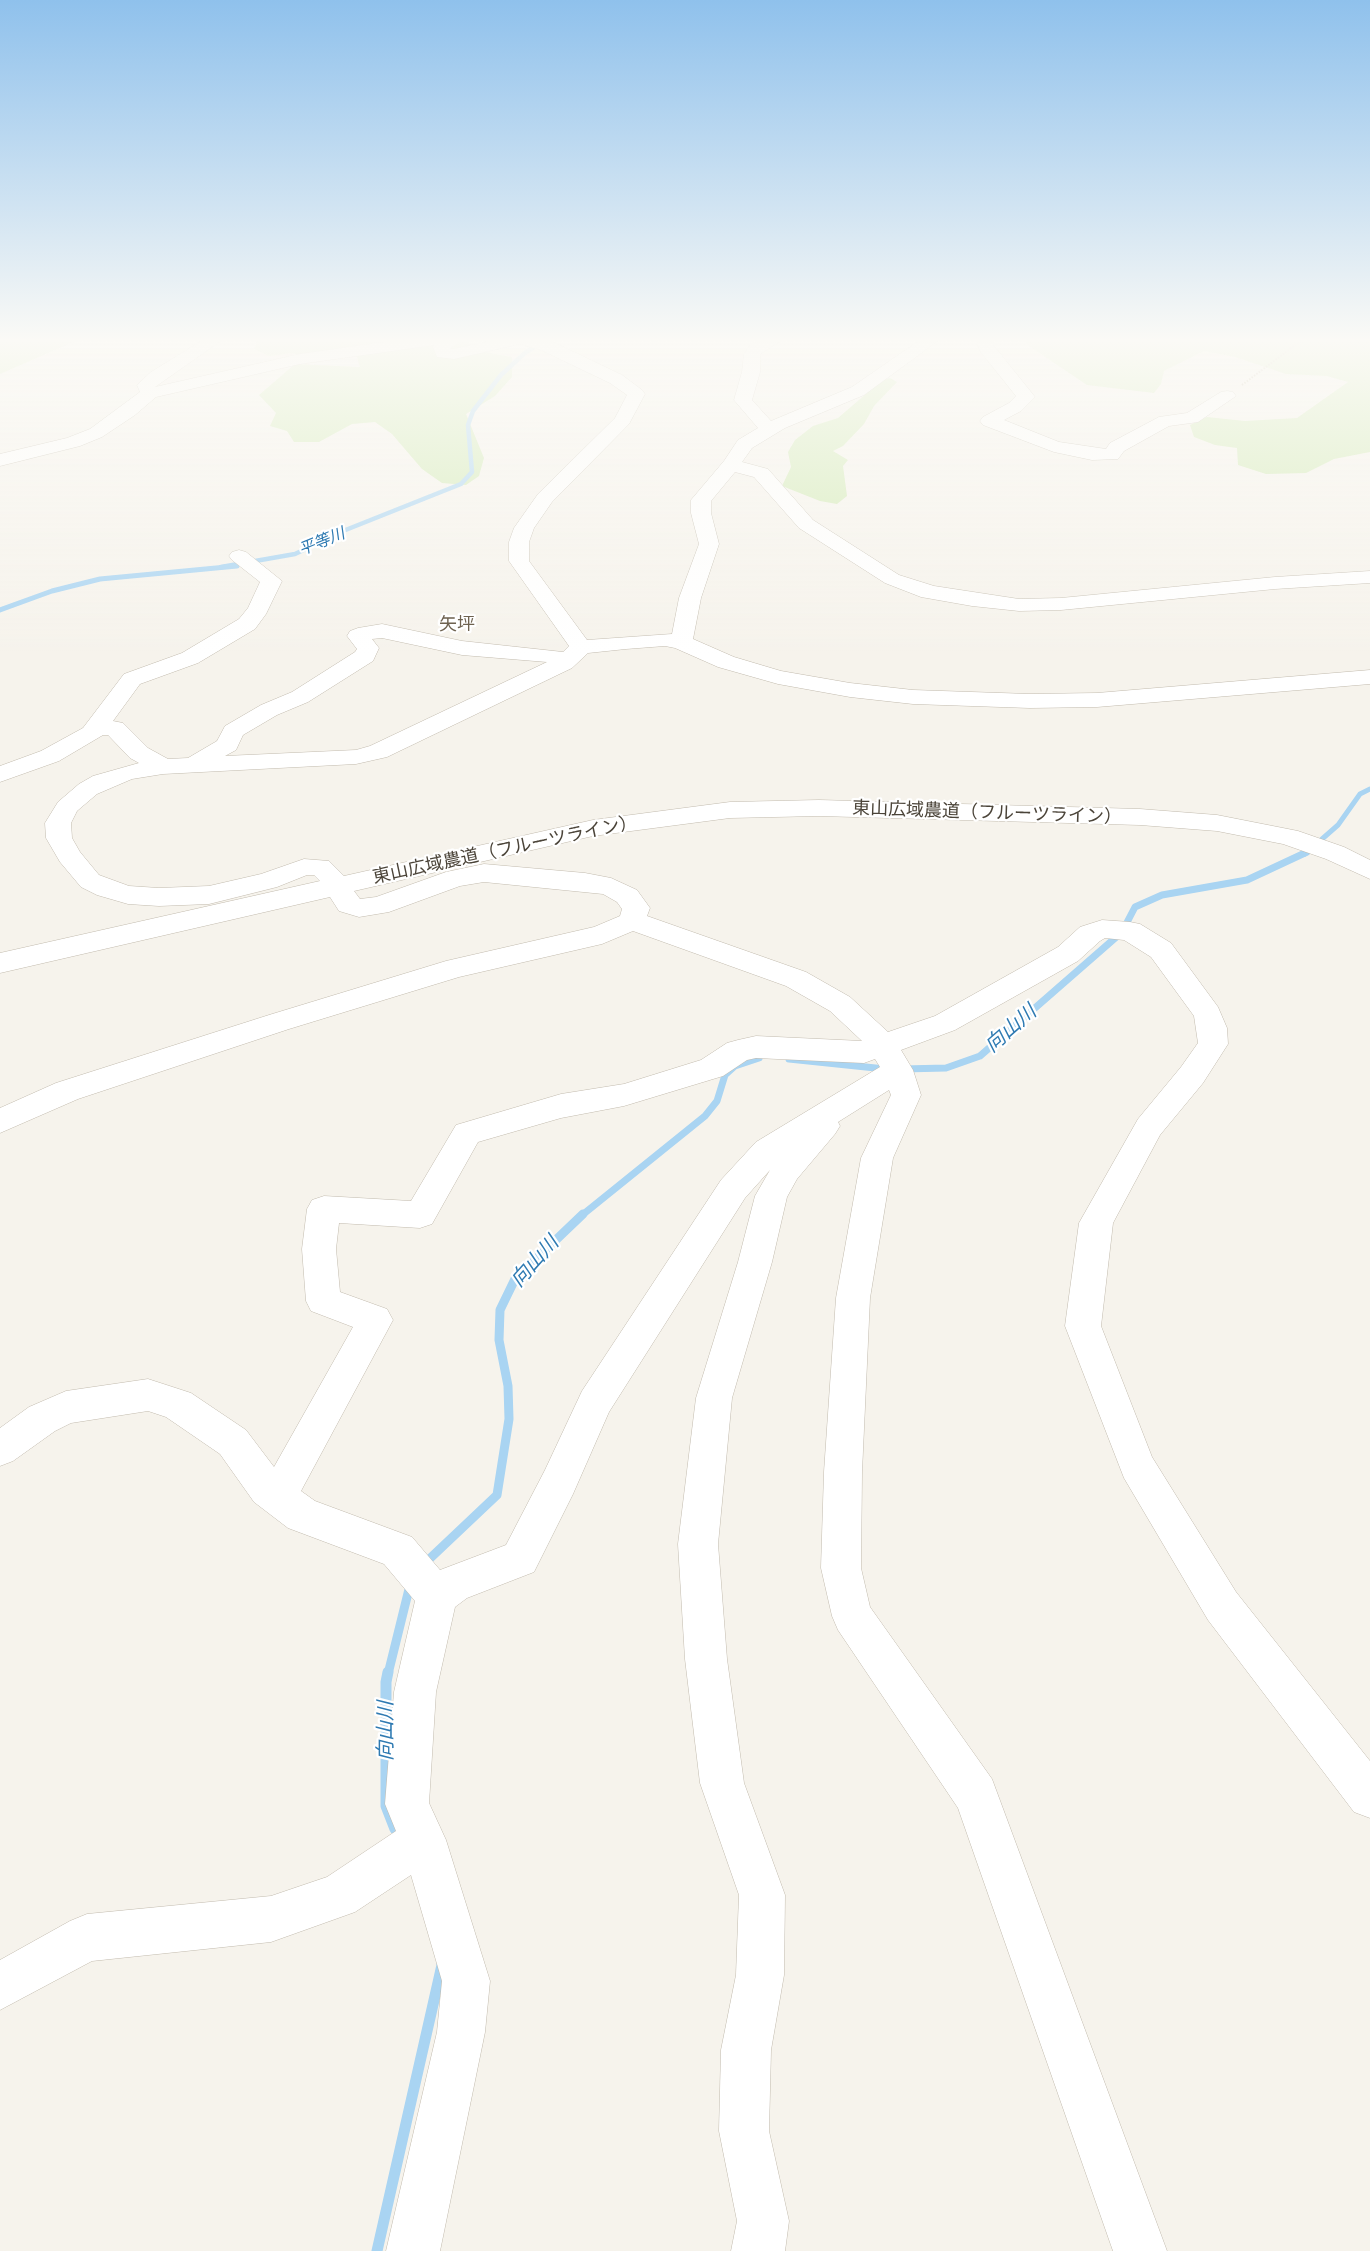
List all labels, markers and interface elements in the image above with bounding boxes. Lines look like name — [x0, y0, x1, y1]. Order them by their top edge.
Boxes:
water label: 平等川 — [296, 524, 348, 560]
district label: 矢坪 — [439, 614, 475, 636]
street label: 東山広域農道（フルーツライン） — [852, 797, 1122, 829]
street label: 東山広域農道（フルーツライン） — [371, 811, 639, 889]
water label: 向山川 — [980, 1000, 1042, 1058]
water label: 向山川 — [506, 1232, 564, 1292]
water label: 向山川 — [374, 1701, 398, 1761]

